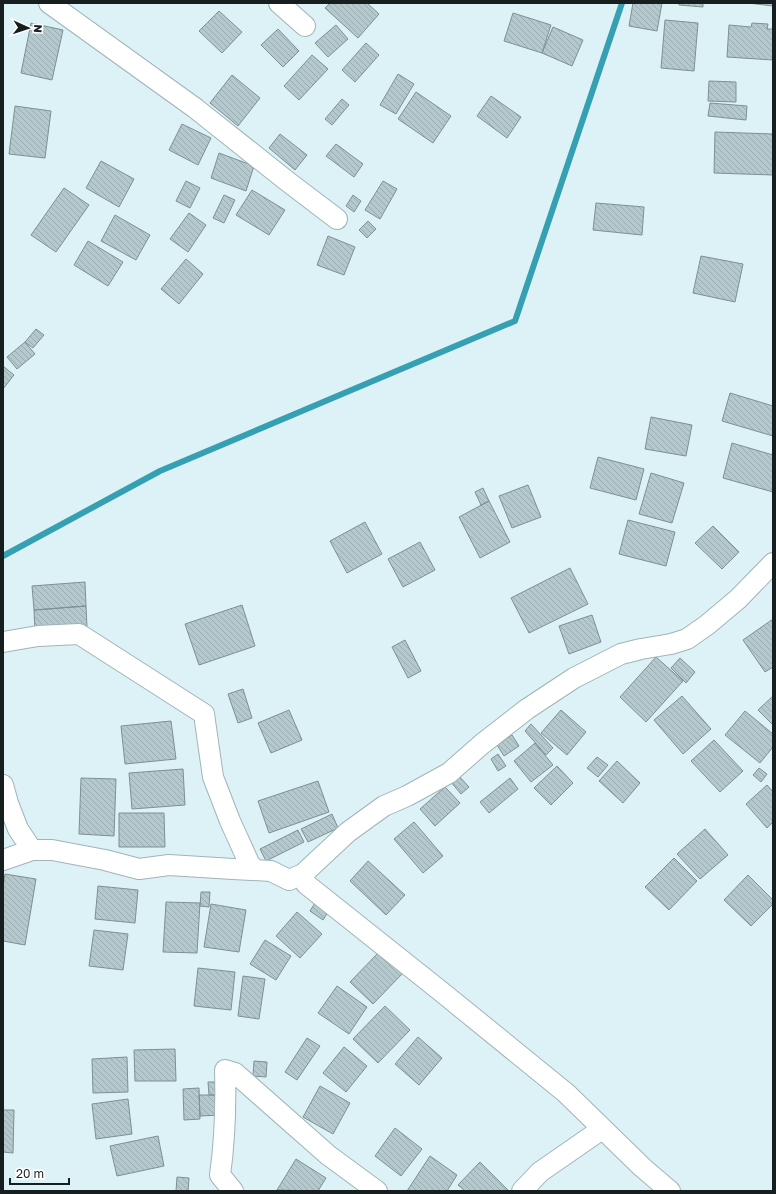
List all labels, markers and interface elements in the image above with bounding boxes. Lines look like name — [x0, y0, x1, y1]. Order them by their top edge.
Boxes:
north arrow — [8, 8, 48, 48]
text: N — [32, 24, 45, 33]
scale bar — [10, 1160, 69, 1186]
text: 20 m — [16, 1166, 44, 1181]

